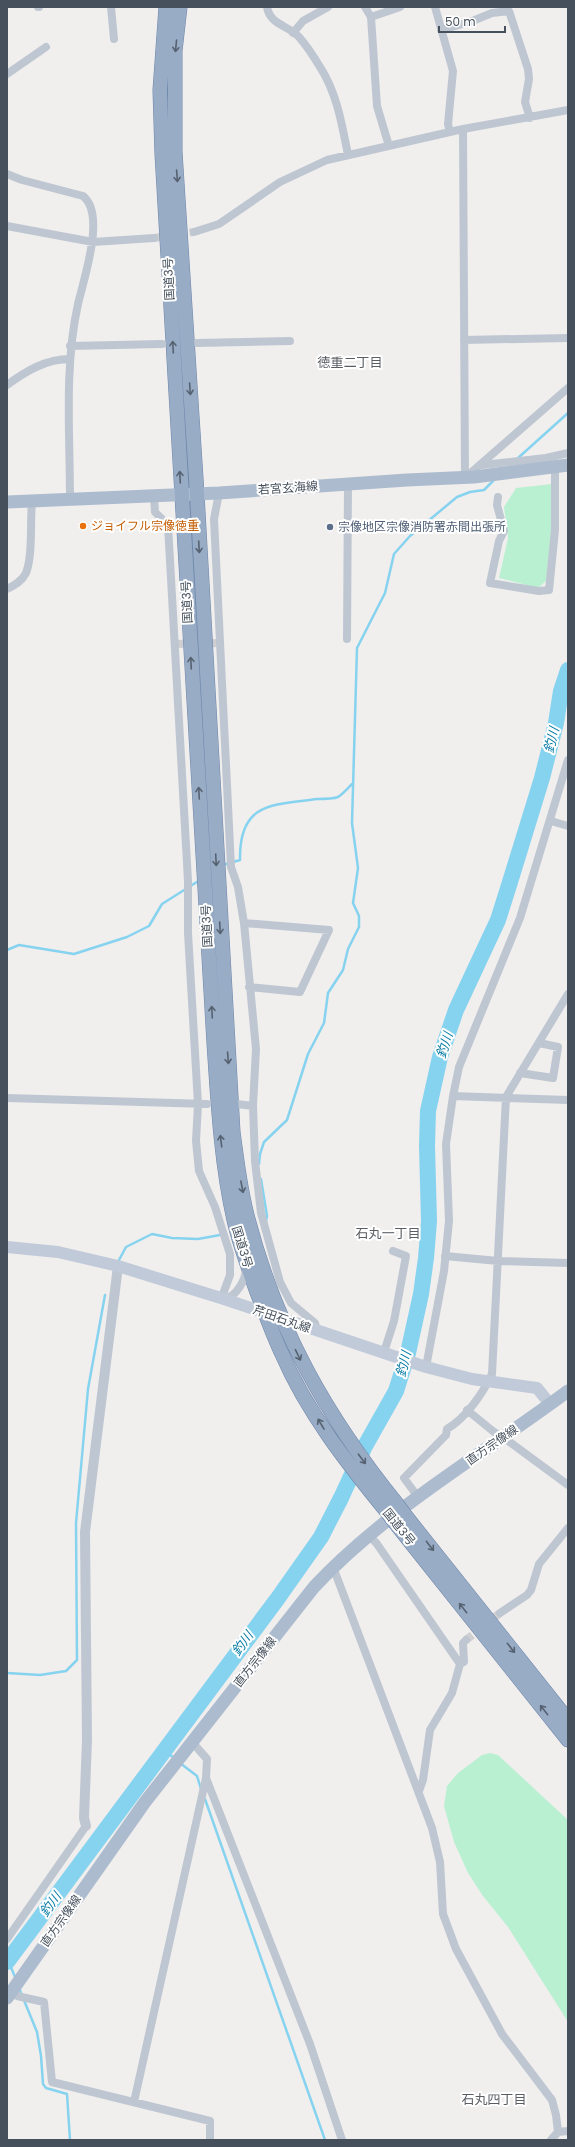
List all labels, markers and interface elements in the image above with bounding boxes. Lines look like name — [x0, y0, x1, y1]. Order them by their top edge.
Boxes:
scale bar — [439, 8, 505, 34]
text: 50 m — [445, 13, 476, 30]
one-way arrow — [172, 39, 179, 52]
one-way arrow — [173, 169, 180, 182]
street label: 国道3号 — [159, 257, 178, 301]
one-way arrow — [170, 341, 177, 354]
district label: 徳重二丁目 — [317, 353, 383, 372]
one-way arrow — [187, 382, 194, 395]
one-way arrow — [177, 471, 184, 484]
street label: 若宮玄海線 — [257, 477, 318, 498]
place label: ジョイフル宗像徳重 — [91, 517, 199, 534]
place label: 宗像地区宗像消防署赤間出張所 — [338, 518, 506, 535]
marker: ジョイフル宗像徳重 — [78, 521, 88, 531]
marker: 宗像地区宗像消防署赤間出張所 — [325, 522, 335, 532]
one-way arrow — [196, 540, 203, 553]
street label: 国道3号 — [177, 580, 196, 624]
one-way arrow — [188, 657, 195, 670]
water label: 釣川 — [539, 723, 564, 755]
one-way arrow — [195, 787, 203, 800]
one-way arrow — [212, 853, 220, 866]
street label: 国道3号 — [197, 904, 216, 948]
one-way arrow — [216, 921, 224, 934]
one-way arrow — [208, 1006, 215, 1019]
water label: 釣川 — [431, 1028, 458, 1060]
one-way arrow — [224, 1051, 231, 1064]
one-way arrow — [217, 1135, 225, 1148]
one-way arrow — [238, 1180, 246, 1193]
street label: 国道3号 — [228, 1224, 257, 1270]
district label: 石丸一丁目 — [355, 1224, 421, 1243]
street label: 芹田石丸線 — [251, 1301, 313, 1336]
water label: 釣川 — [391, 1347, 416, 1379]
one-way arrow — [295, 1349, 302, 1361]
one-way arrow — [317, 1418, 325, 1430]
street label: 直方宗像線 — [462, 1420, 521, 1469]
one-way arrow — [357, 1453, 366, 1464]
street label: 国道3号 — [379, 1505, 420, 1549]
one-way arrow — [425, 1540, 434, 1551]
one-way arrow — [459, 1603, 467, 1614]
water label: 釣川 — [227, 1626, 259, 1659]
street label: 直方宗像線 — [229, 1633, 280, 1691]
one-way arrow — [506, 1642, 515, 1653]
one-way arrow — [539, 1704, 548, 1715]
water label: 釣川 — [35, 1887, 67, 1920]
street label: 直方宗像線 — [36, 1891, 85, 1950]
district label: 石丸四丁目 — [461, 2090, 527, 2109]

